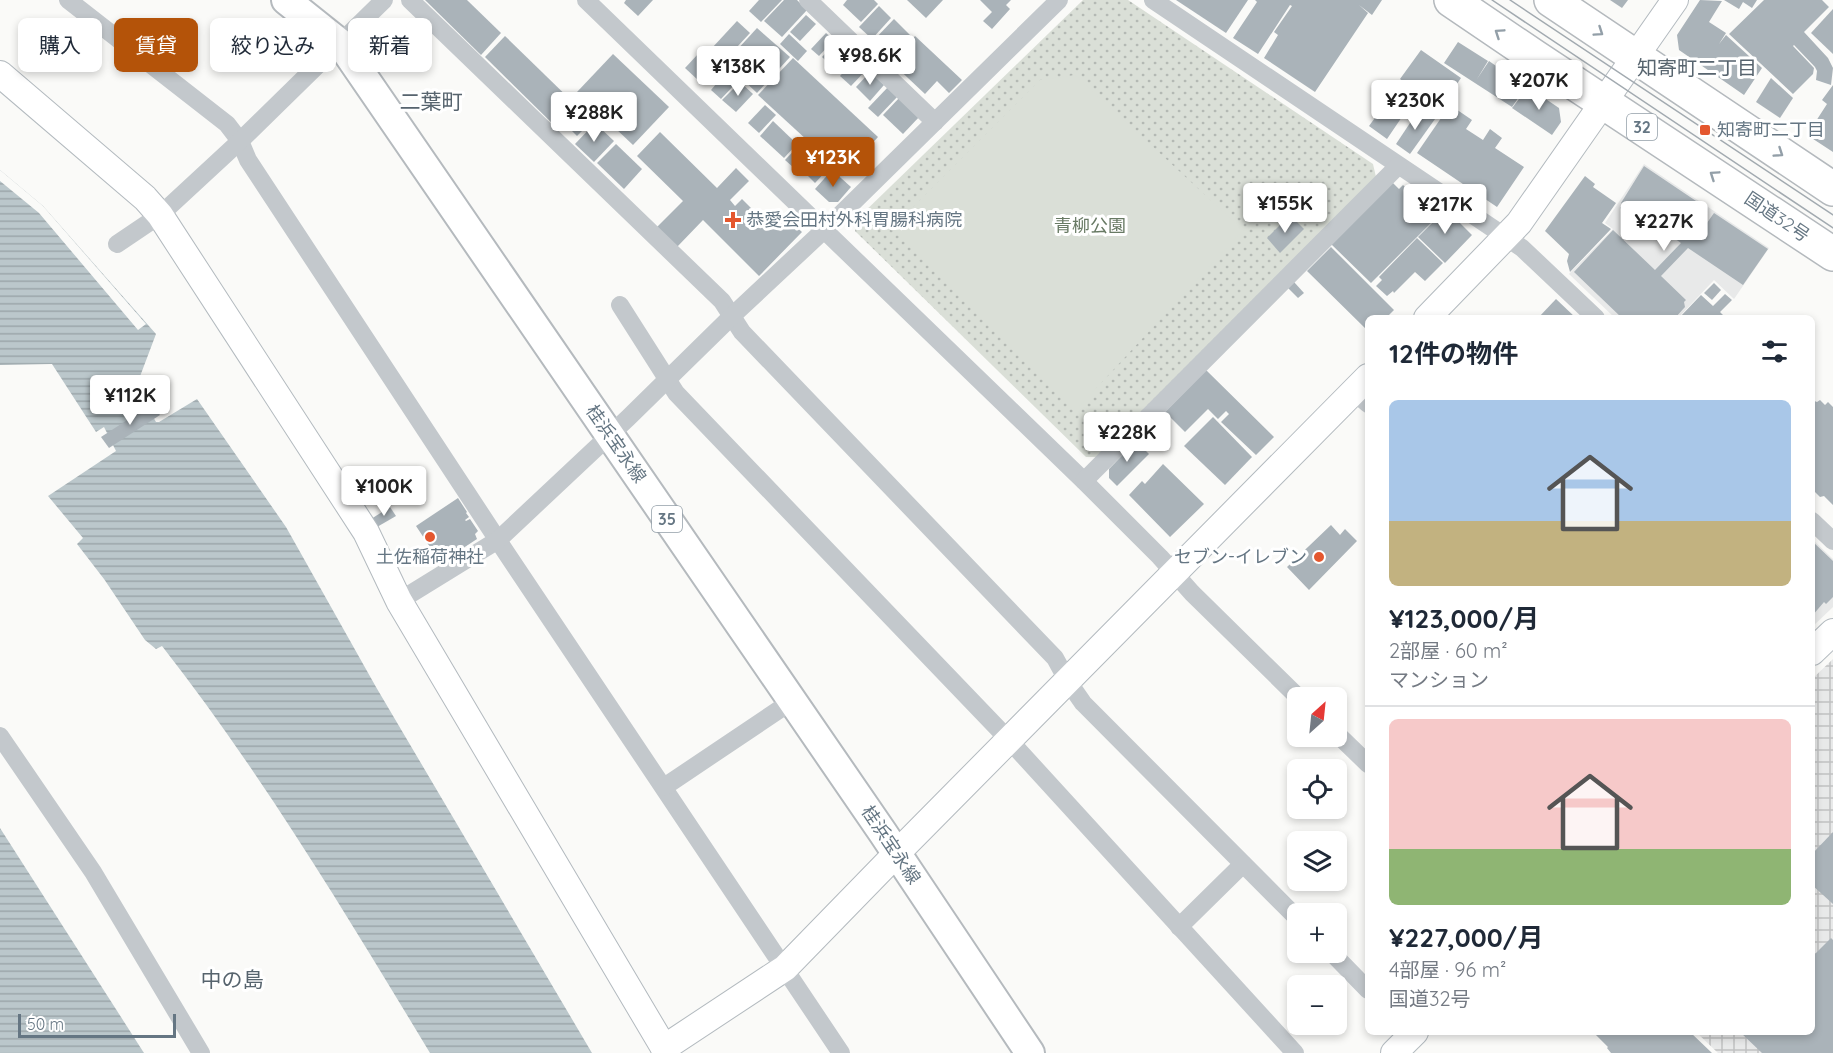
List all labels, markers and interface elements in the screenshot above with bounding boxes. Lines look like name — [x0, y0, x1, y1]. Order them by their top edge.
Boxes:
chip: 購入 — [18, 18, 102, 72]
chip: 賃貸 — [114, 18, 198, 72]
chip: 絞り込み — [210, 18, 336, 72]
chip: 新着 — [348, 18, 432, 72]
one-way arrow — [1593, 25, 1604, 36]
one-way arrow — [1495, 29, 1506, 40]
pin: ¥98.6K — [821, 35, 919, 86]
text: ¥98.6K — [838, 42, 902, 67]
pin: ¥138K — [696, 46, 780, 97]
text: ¥138K — [711, 53, 765, 78]
district label: 知寄町二丁目 — [1637, 55, 1757, 80]
pin: ¥207K — [1497, 60, 1581, 111]
text: ¥207K — [1510, 67, 1568, 92]
pin: ¥230K — [1373, 80, 1457, 131]
text: ¥230K — [1385, 87, 1445, 112]
district label: 二葉町 — [400, 88, 463, 114]
pin: ¥288K — [552, 92, 636, 143]
text: ¥288K — [565, 99, 623, 124]
road number: 32 — [1627, 114, 1657, 140]
place label: 知寄町二丁目 — [1717, 118, 1825, 141]
marker: 知寄町二丁目 — [1698, 123, 1712, 137]
pin: ¥123K — [791, 137, 875, 188]
text: ¥123K — [806, 144, 860, 169]
one-way arrow — [1772, 146, 1783, 157]
one-way arrow — [1710, 171, 1721, 182]
pin: ¥155K — [1243, 183, 1327, 234]
pin: ¥217K — [1403, 184, 1487, 235]
street label: 国道32号 — [1740, 187, 1814, 247]
text: ¥155K — [1257, 190, 1313, 215]
text: ¥217K — [1417, 191, 1473, 216]
pin: ¥227K — [1622, 201, 1706, 252]
place label: 恭愛会田村外科胃腸科病院 — [746, 208, 962, 231]
text: ¥227K — [1635, 208, 1693, 233]
marker: 恭愛会田村外科胃腸科病院 — [724, 211, 742, 229]
park label: 青柳公園 — [1054, 214, 1126, 237]
icon: filters — [1758, 335, 1791, 368]
text: 12件の物件 — [1389, 337, 1518, 370]
pin: ¥112K — [88, 375, 172, 426]
text: ¥112K — [104, 382, 156, 407]
street label: 桂浜宝永線 — [581, 400, 652, 487]
pin: ¥228K — [1085, 412, 1169, 463]
text: ¥228K — [1098, 419, 1156, 444]
icon: home — [1536, 439, 1644, 547]
pin: ¥100K — [342, 466, 426, 517]
text: ¥100K — [355, 473, 413, 498]
road number: 35 — [652, 506, 682, 532]
marker: 土佐稲荷神社 — [423, 530, 437, 544]
place label: 土佐稲荷神社 — [376, 545, 484, 568]
place label: セブン-イレブン — [1174, 545, 1307, 568]
marker: セブン-イレブン — [1312, 550, 1326, 564]
text: ¥123,000/月 — [1389, 602, 1539, 635]
text: 2部屋 · 60 m² — [1389, 638, 1508, 663]
text: マンション — [1389, 667, 1489, 692]
north arrow — [1287, 687, 1347, 747]
map controls — [1287, 687, 1347, 1035]
icon: home — [1536, 758, 1644, 866]
button: locate — [1287, 759, 1347, 819]
street label: 桂浜宝永線 — [857, 801, 926, 888]
button: layers — [1287, 831, 1347, 891]
button: + — [1287, 903, 1347, 963]
text: ¥227,000/月 — [1389, 921, 1543, 954]
text: 4部屋 · 96 m² — [1389, 957, 1506, 982]
district label: 中の島 — [201, 966, 264, 992]
button: − — [1287, 975, 1347, 1035]
text: 国道32号 — [1389, 986, 1471, 1011]
scale bar — [18, 1011, 176, 1038]
text: 50 m — [27, 1014, 64, 1034]

